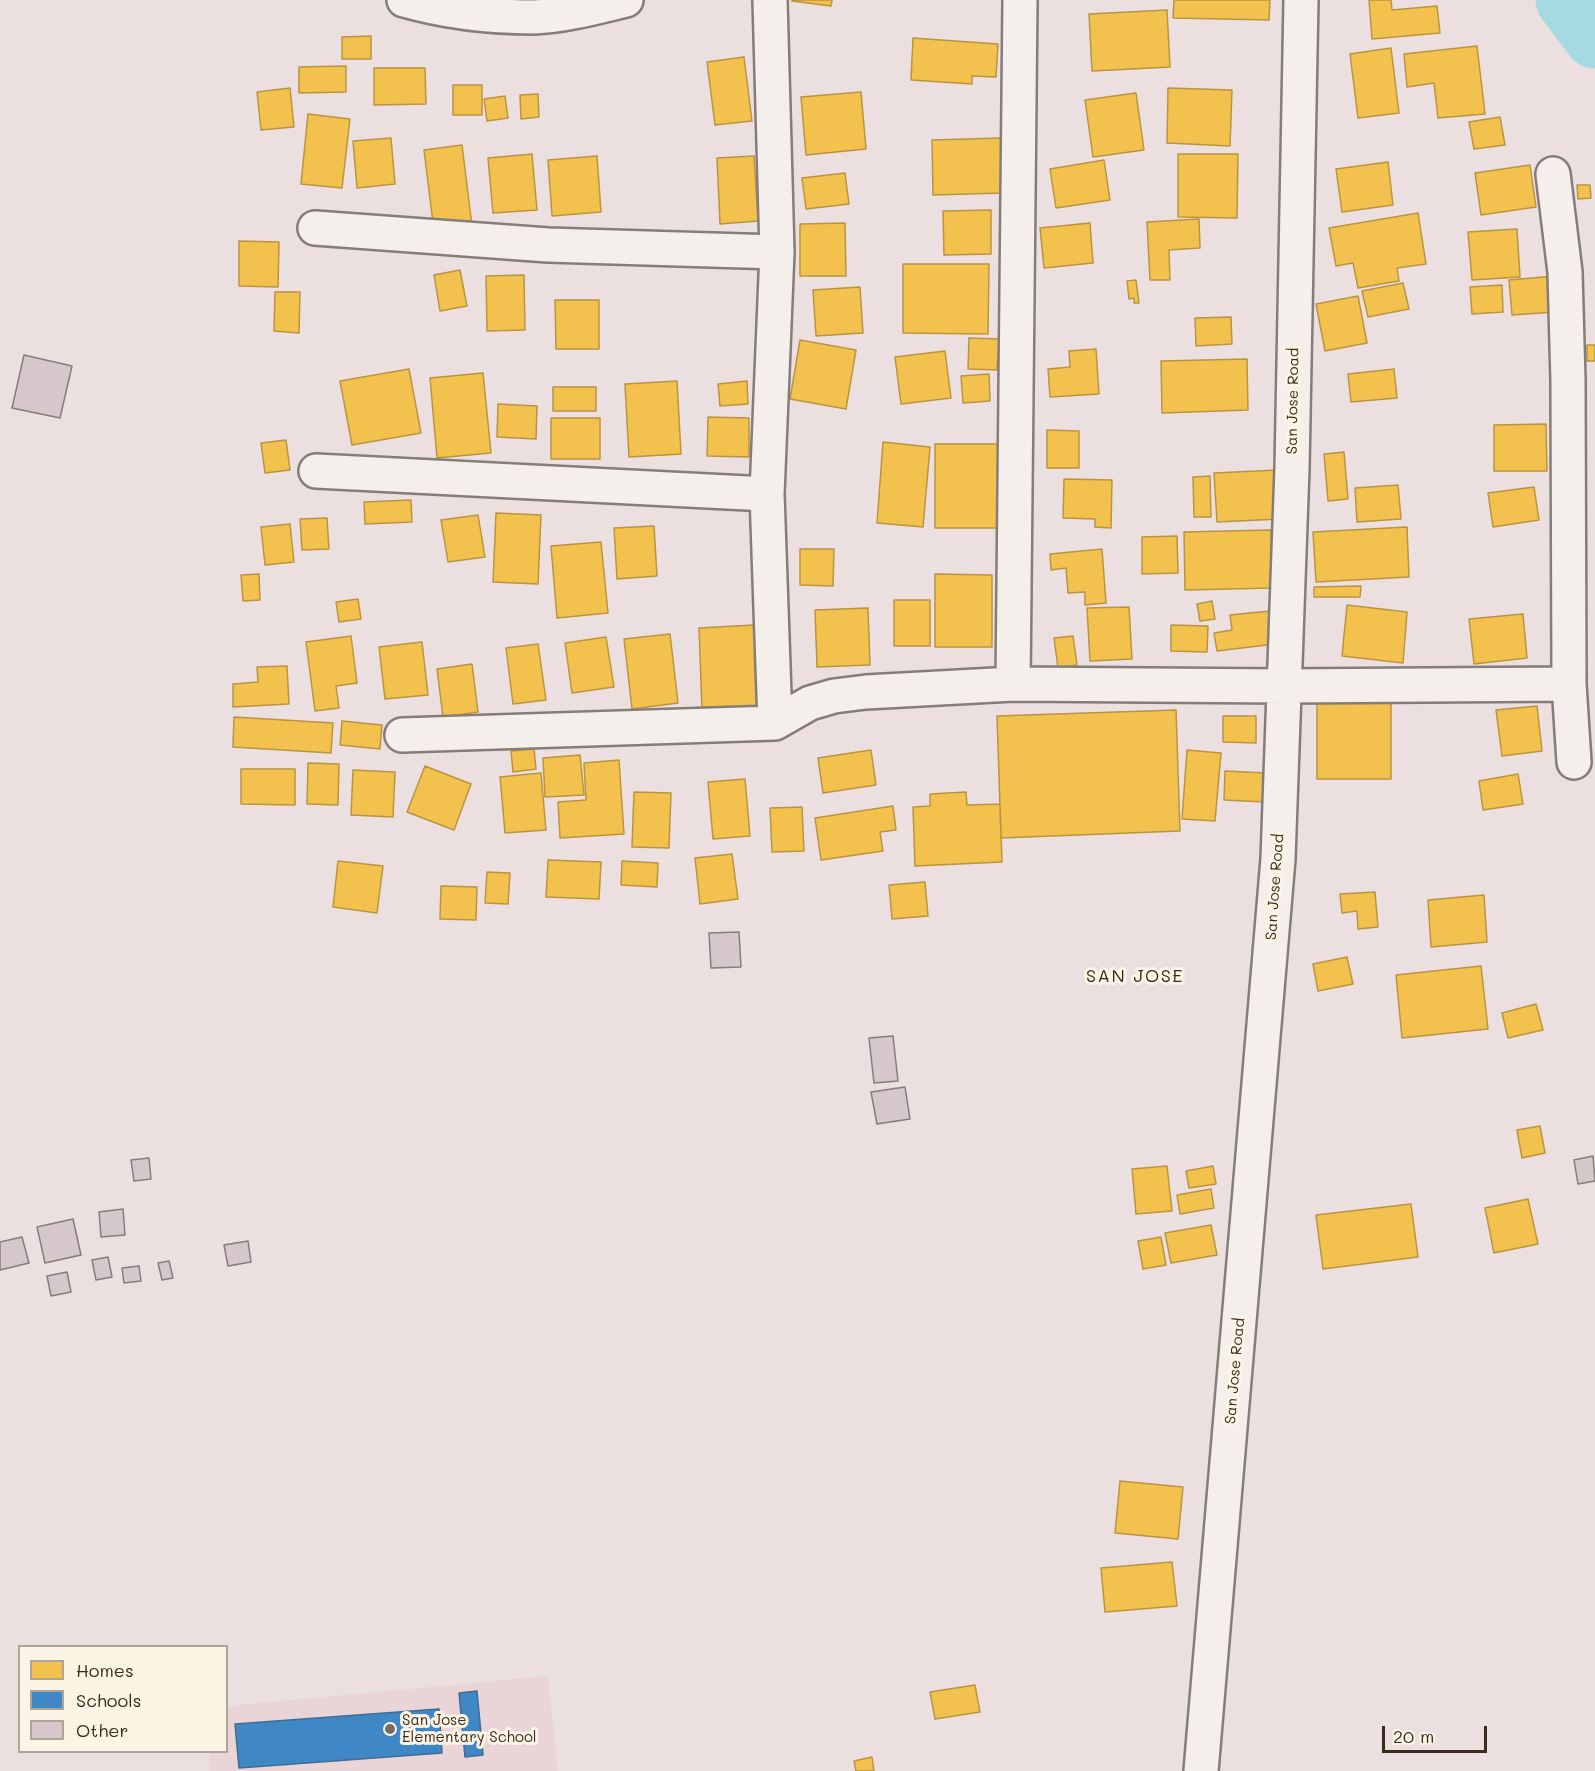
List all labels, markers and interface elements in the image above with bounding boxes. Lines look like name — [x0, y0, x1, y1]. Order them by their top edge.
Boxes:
street label: San Jose Road — [1283, 347, 1303, 455]
street label: San Jose Road — [1262, 833, 1288, 941]
district label: SAN JOSE — [1086, 965, 1184, 987]
street label: San Jose Road — [1221, 1317, 1249, 1425]
legend — [18, 1645, 228, 1753]
text: Homes — [76, 1658, 134, 1682]
text: Schools — [76, 1688, 141, 1712]
place label: San Jose Elementary School — [402, 1711, 537, 1746]
scale bar — [1385, 1714, 1490, 1752]
text: Other — [76, 1718, 129, 1742]
marker: San Jose Elementary School — [383, 1722, 397, 1736]
text: 20 m — [1393, 1724, 1434, 1748]

